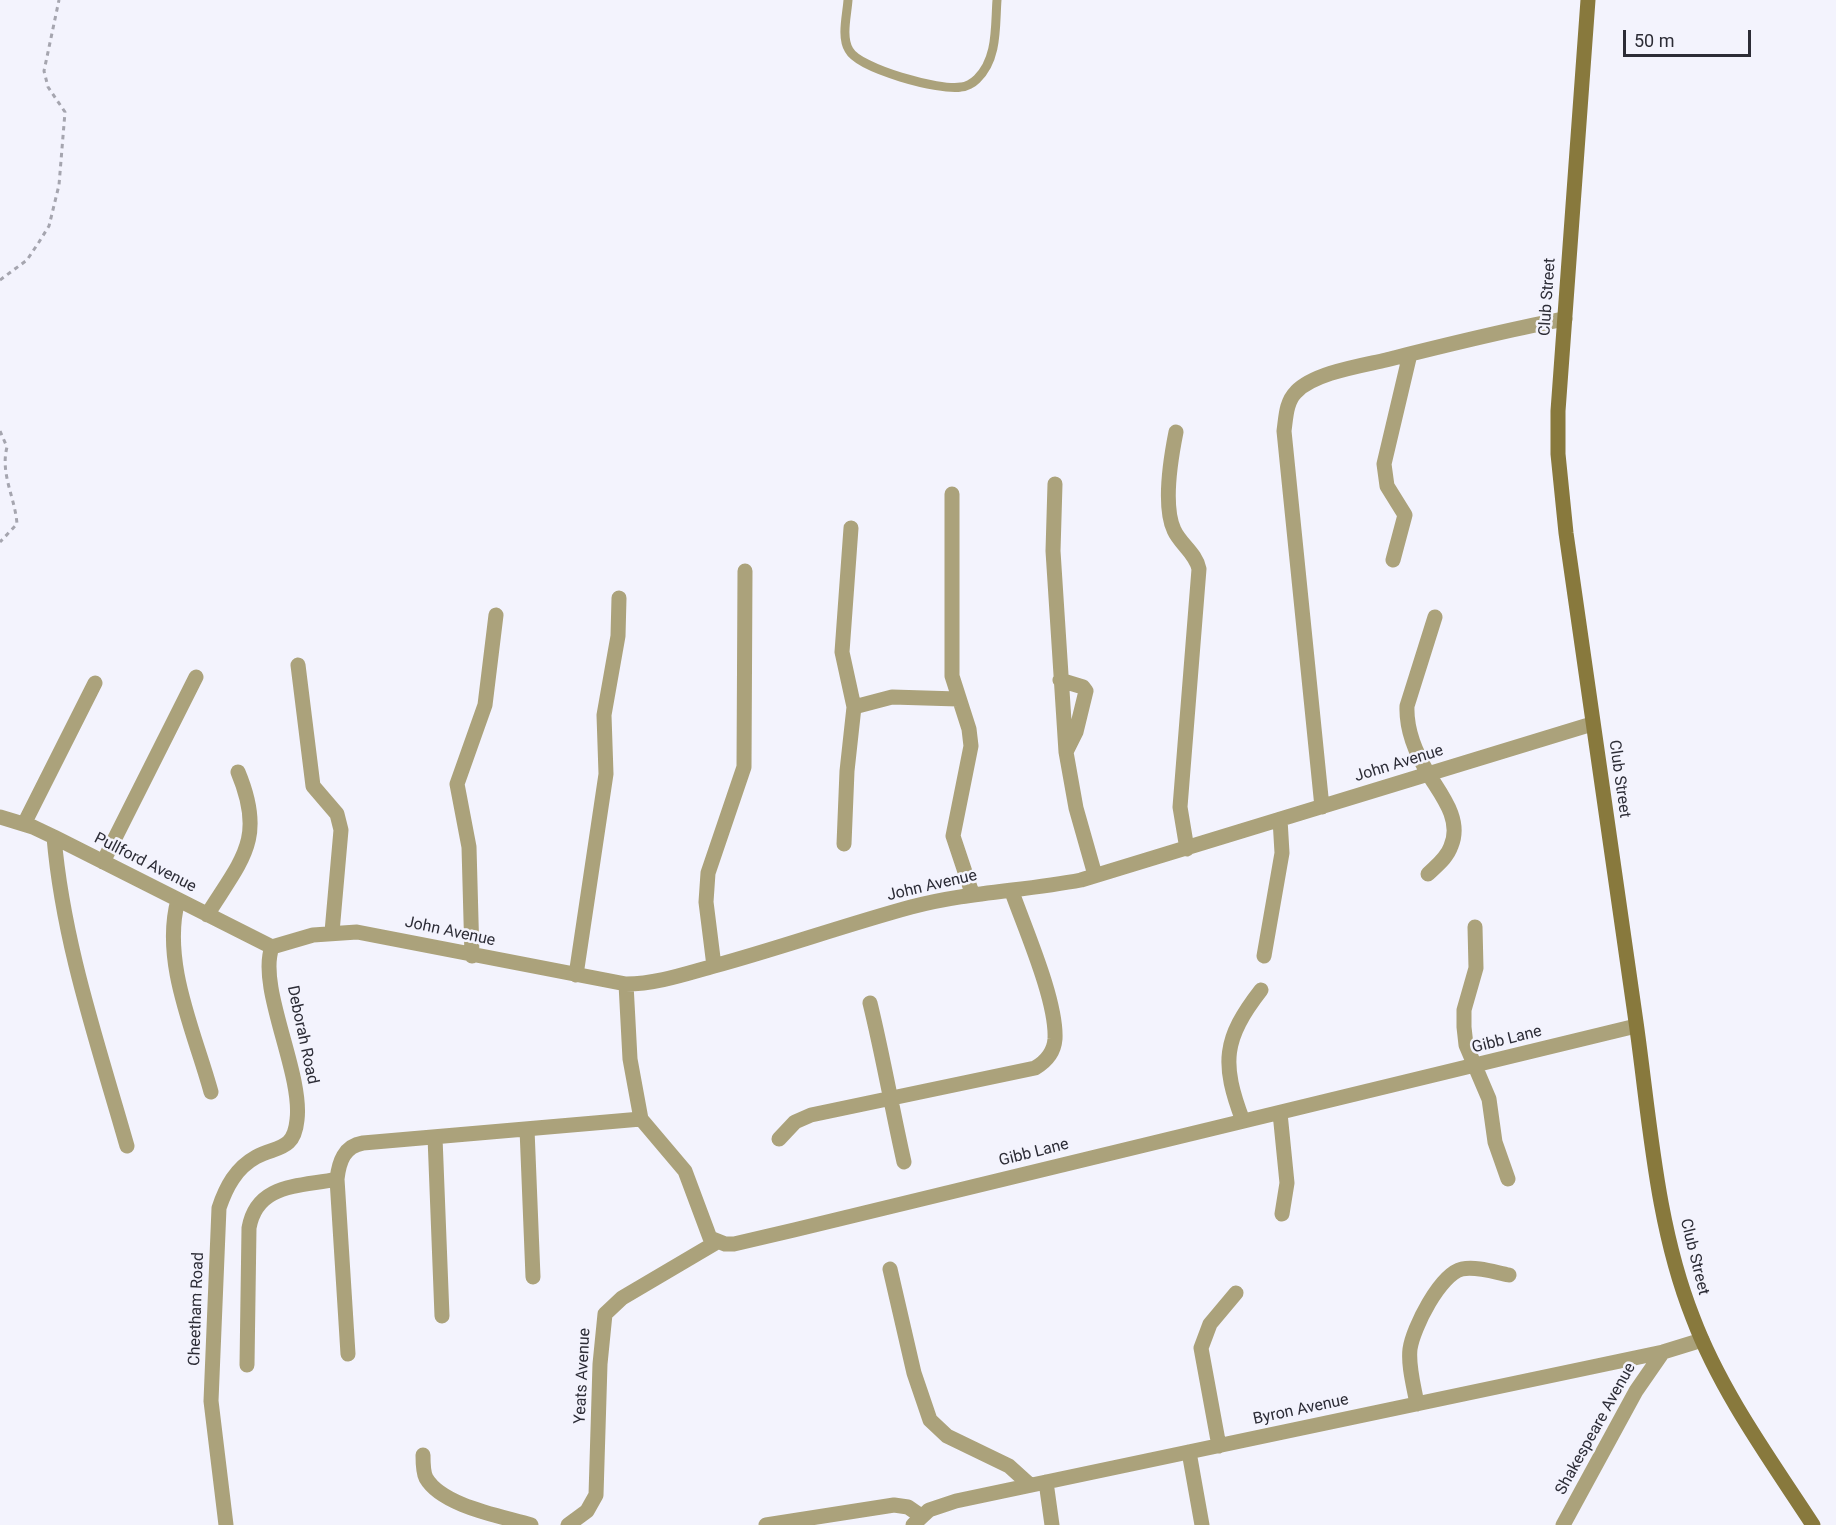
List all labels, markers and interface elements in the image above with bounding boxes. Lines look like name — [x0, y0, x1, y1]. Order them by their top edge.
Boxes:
scale bar — [1626, 18, 1754, 56]
text: 50 m — [1634, 30, 1674, 51]
street label: Club Street — [1536, 257, 1560, 337]
street label: Club Street — [1604, 739, 1634, 819]
street label: John Avenue — [1352, 741, 1446, 787]
street label: Pullford Avenue — [91, 829, 199, 897]
street label: John Avenue — [885, 866, 979, 906]
street label: John Avenue — [403, 913, 497, 951]
street label: Deborah Road — [282, 984, 322, 1086]
street label: Gibb Lane — [1470, 1022, 1544, 1058]
street label: Gibb Lane — [997, 1135, 1071, 1171]
street label: Club Street — [1675, 1217, 1713, 1297]
street label: Cheetham Road — [185, 1252, 209, 1366]
street label: Yeats Avenue — [571, 1328, 595, 1424]
street label: Shakespeare Avenue — [1552, 1360, 1640, 1498]
street label: Byron Avenue — [1252, 1391, 1350, 1429]

